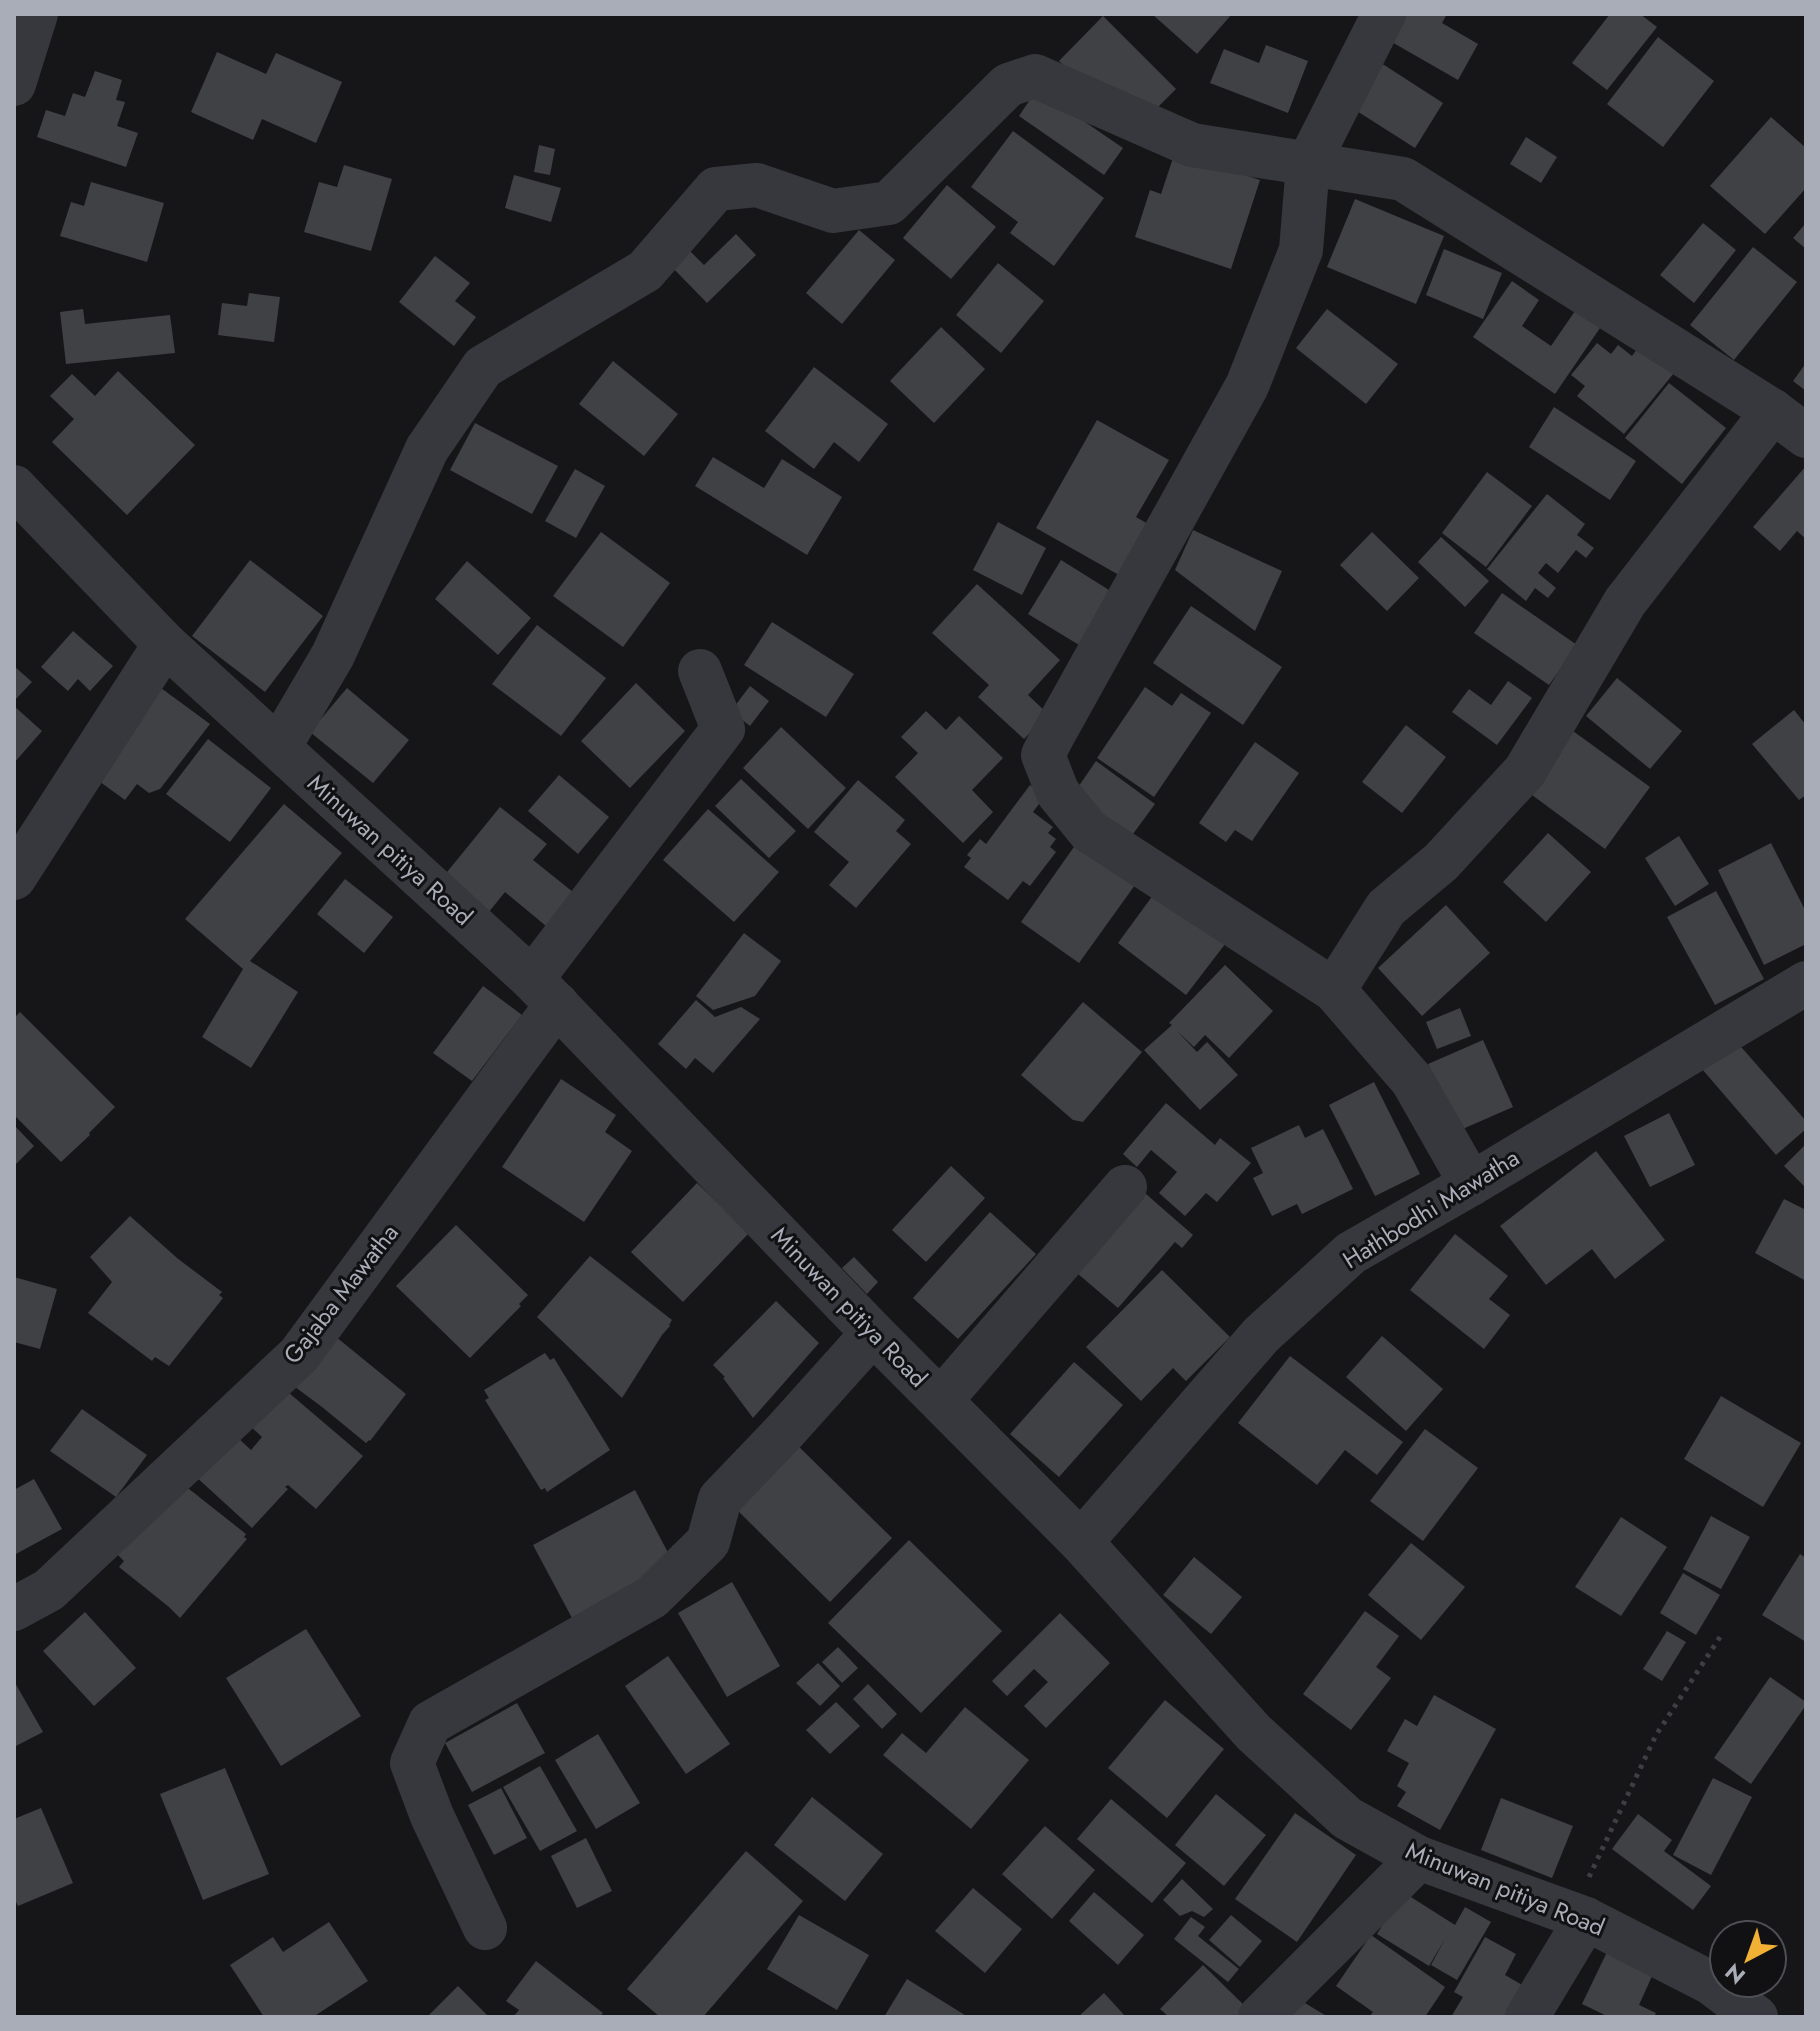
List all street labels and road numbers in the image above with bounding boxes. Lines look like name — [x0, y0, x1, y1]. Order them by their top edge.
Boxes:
street label: Minuwan pitiya Road — [300, 766, 481, 933]
street label: Hathbodhi Mawatha — [1336, 1140, 1526, 1277]
street label: Gajaba Mawatha — [275, 1216, 406, 1371]
street label: Minuwan pitiya Road — [763, 1218, 935, 1395]
street label: Minuwan pitiya Road — [1401, 1833, 1610, 1944]

